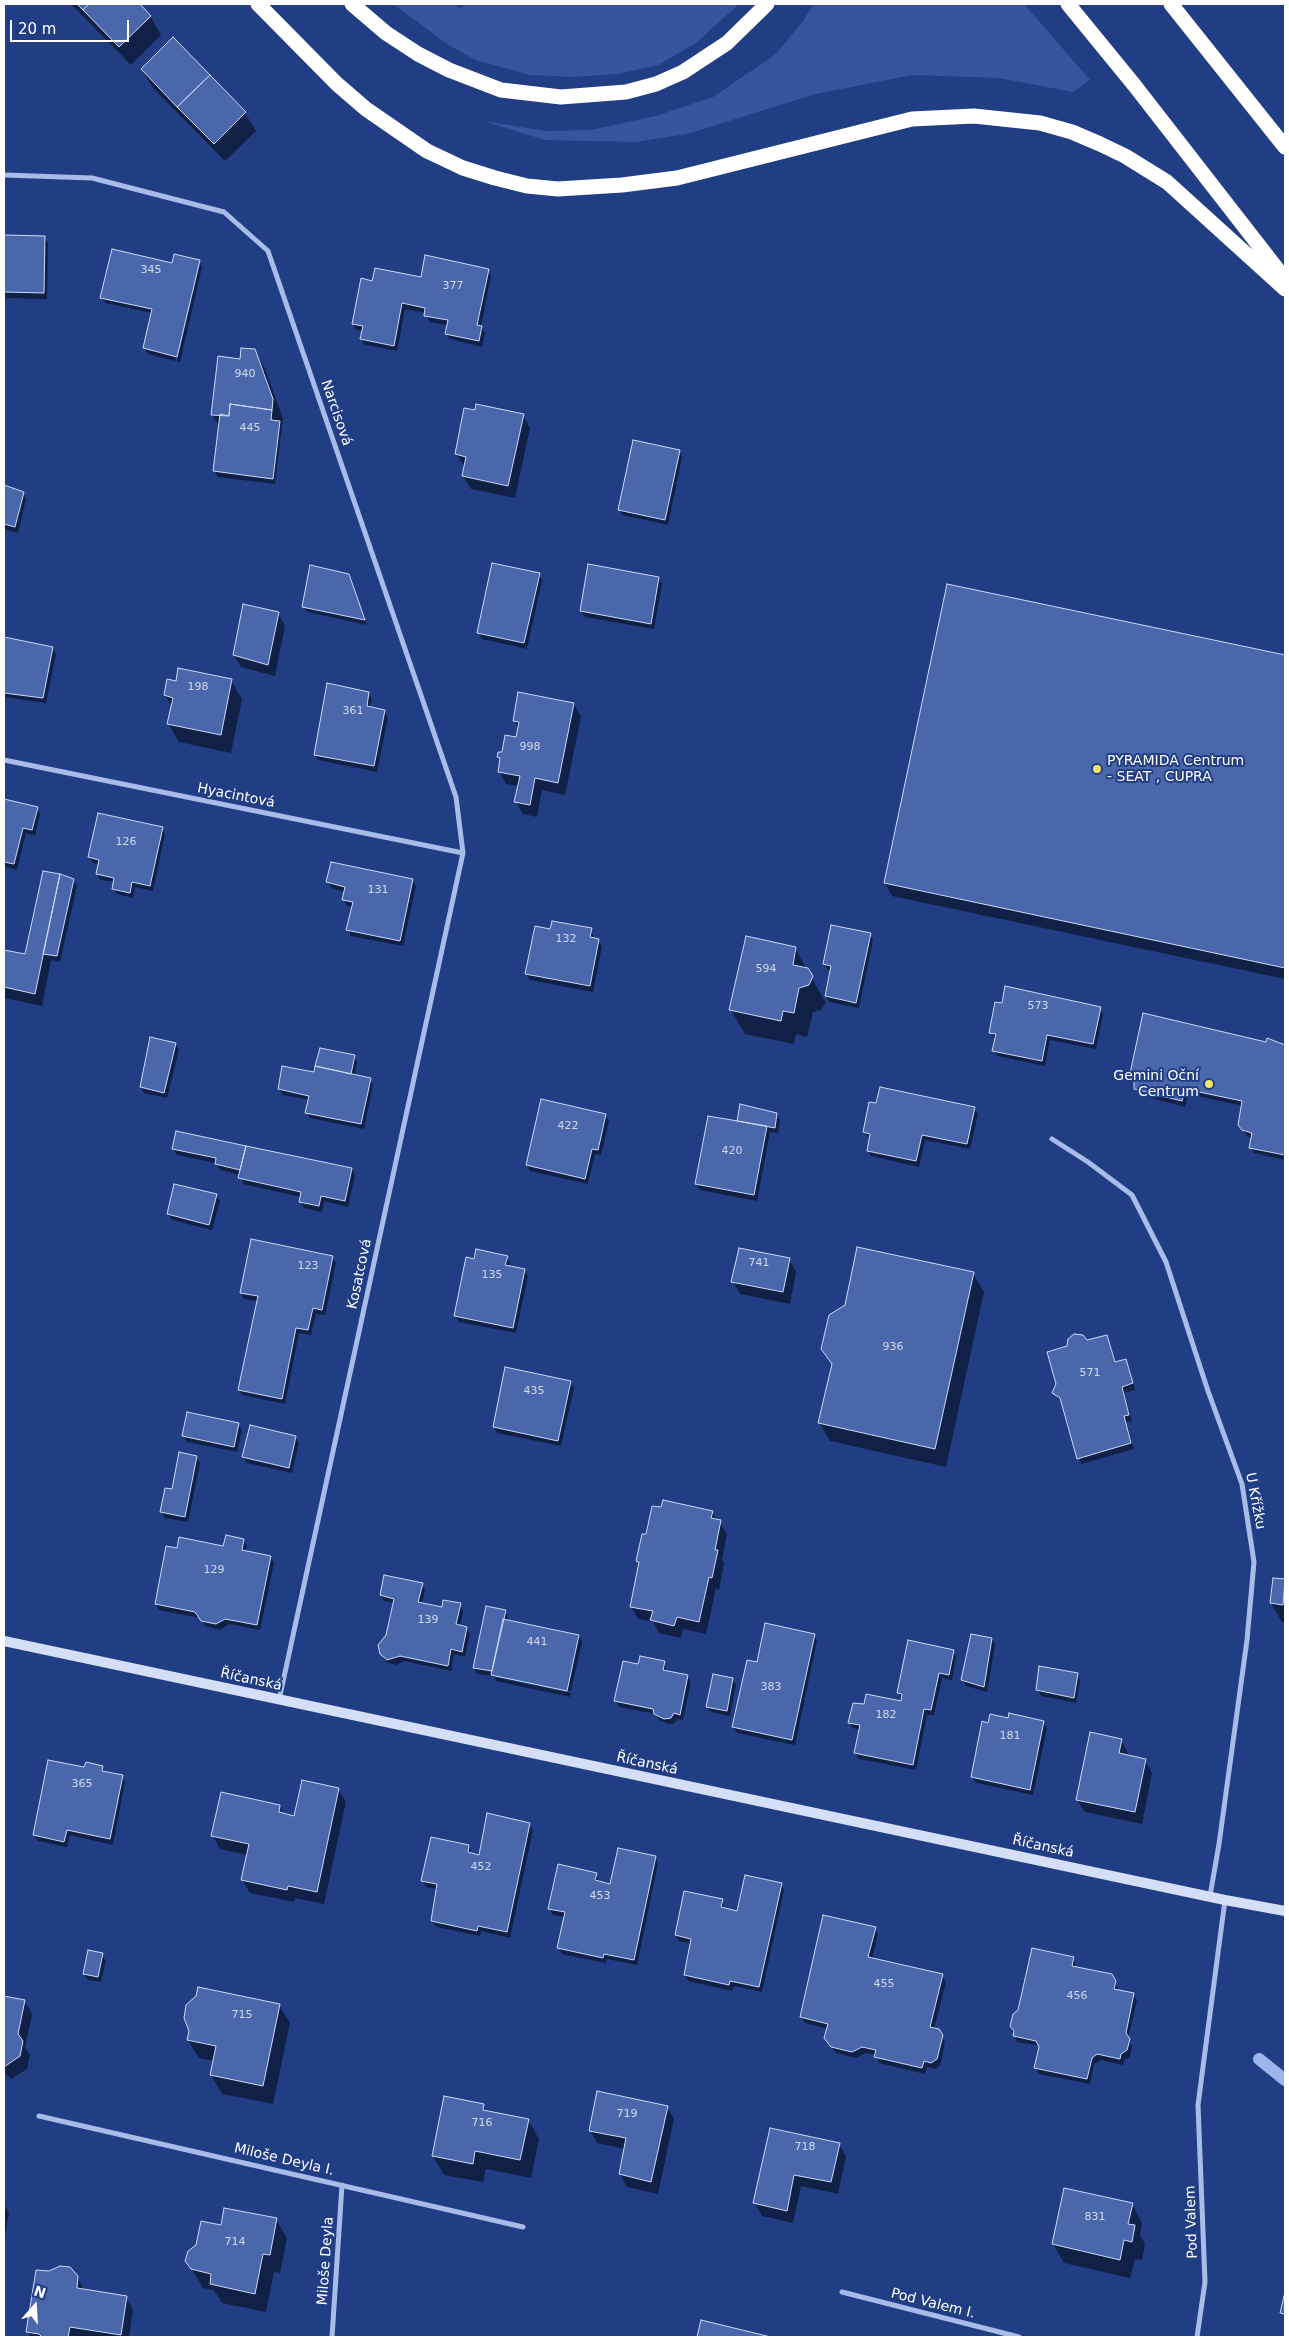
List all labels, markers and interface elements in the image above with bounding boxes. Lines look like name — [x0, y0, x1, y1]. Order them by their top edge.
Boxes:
scale bar — [12, 10, 131, 42]
text: 20 m — [18, 20, 56, 38]
house number: 345 — [141, 263, 161, 277]
house number: 377 — [443, 279, 463, 293]
house number: 940 — [235, 367, 255, 381]
street label: Narcisová — [317, 378, 355, 448]
house number: 445 — [240, 421, 260, 435]
house number: 198 — [188, 680, 208, 694]
house number: 361 — [343, 704, 363, 718]
house number: 998 — [520, 740, 540, 754]
place label: PYRAMIDA Centrum - SEAT , CUPRA — [1107, 753, 1244, 786]
marker: PYRAMIDA Centrum - SEAT , CUPRA — [1091, 763, 1103, 775]
street label: Hyacintová — [196, 780, 276, 812]
house number: 126 — [116, 835, 136, 849]
house number: 131 — [368, 883, 388, 897]
house number: 132 — [556, 932, 576, 946]
house number: 594 — [756, 962, 776, 976]
house number: 573 — [1028, 999, 1048, 1013]
place label: Gemini Oční Centrum — [1113, 1068, 1199, 1100]
marker: Gemini Oční Centrum — [1203, 1078, 1215, 1090]
house number: 422 — [558, 1119, 578, 1133]
house number: 420 — [722, 1144, 742, 1158]
street label: Kosatcová — [344, 1237, 376, 1311]
house number: 741 — [749, 1256, 769, 1270]
house number: 123 — [298, 1259, 318, 1273]
house number: 135 — [482, 1268, 502, 1282]
house number: 936 — [883, 1340, 903, 1354]
house number: 571 — [1080, 1366, 1100, 1380]
house number: 435 — [524, 1384, 544, 1398]
street label: U Křížku — [1241, 1471, 1269, 1531]
house number: 129 — [204, 1563, 224, 1577]
house number: 139 — [418, 1613, 438, 1627]
house number: 441 — [527, 1635, 547, 1649]
street label: Říčanská — [219, 1665, 283, 1695]
house number: 383 — [761, 1680, 781, 1694]
house number: 182 — [876, 1708, 896, 1722]
house number: 181 — [1000, 1729, 1020, 1743]
street label: Říčanská — [615, 1749, 679, 1779]
house number: 365 — [72, 1777, 92, 1791]
street label: Říčanská — [1011, 1832, 1075, 1862]
house number: 452 — [471, 1860, 491, 1874]
house number: 453 — [590, 1889, 610, 1903]
house number: 455 — [874, 1977, 894, 1991]
house number: 456 — [1067, 1989, 1087, 2003]
house number: 715 — [232, 2008, 252, 2022]
house number: 719 — [617, 2107, 637, 2121]
house number: 716 — [472, 2116, 492, 2130]
street label: Miloše Deyla Ⅰ. — [232, 2140, 336, 2180]
house number: 718 — [795, 2140, 815, 2154]
street label: Pod Valem — [1182, 2185, 1202, 2259]
house number: 831 — [1085, 2210, 1105, 2224]
street label: Miloše Deyla — [315, 2216, 337, 2306]
house number: 714 — [225, 2235, 245, 2249]
north arrow — [10, 2281, 60, 2331]
text: N — [32, 2282, 48, 2301]
street label: Pod Valem Ⅰ. — [889, 2285, 977, 2323]

